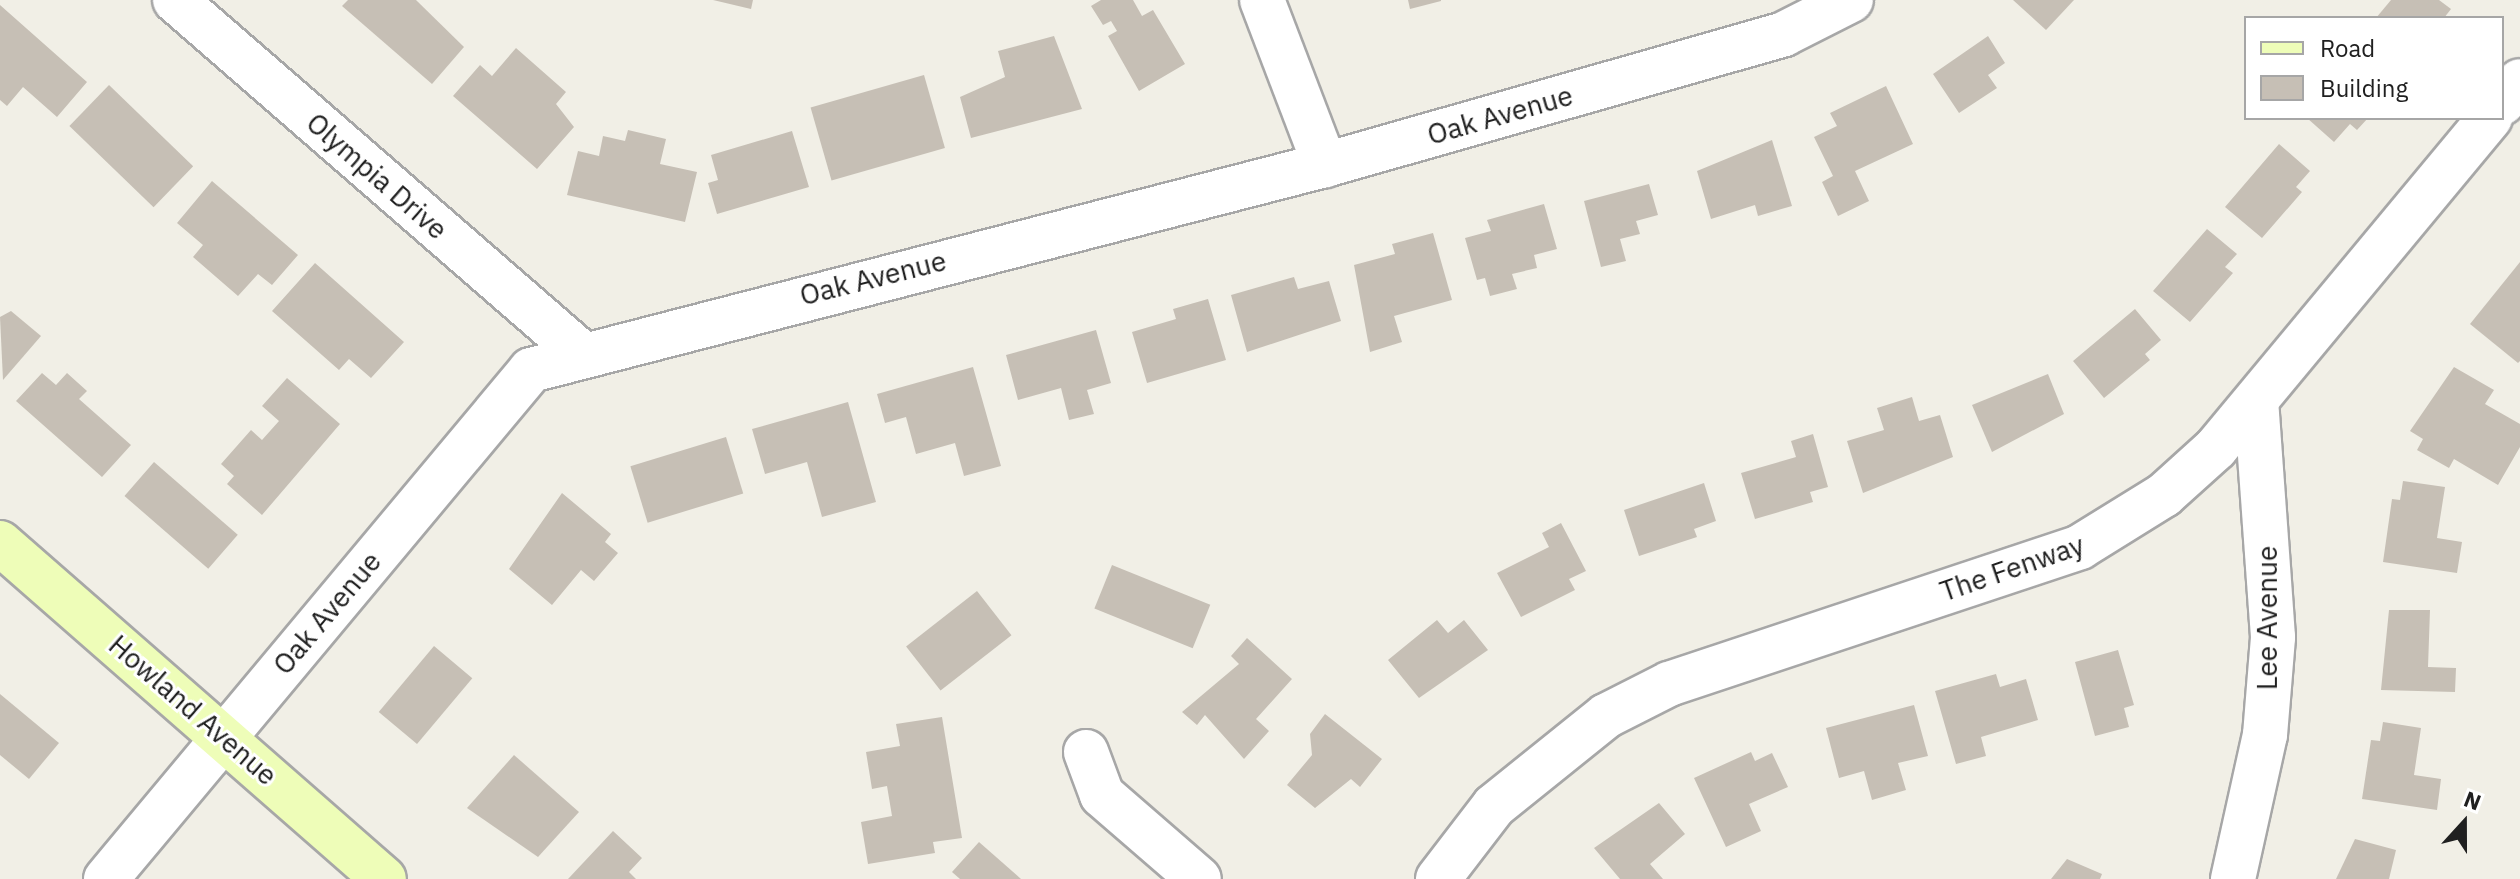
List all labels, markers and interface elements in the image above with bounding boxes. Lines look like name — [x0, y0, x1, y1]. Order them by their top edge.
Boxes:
legend — [2244, 16, 2504, 120]
text: Road — [2320, 32, 2375, 64]
text: Building — [2320, 72, 2408, 104]
street label: Oak Avenue — [1423, 78, 1577, 152]
street label: Olympia Drive — [300, 106, 454, 246]
street label: Oak Avenue — [796, 244, 950, 312]
street label: The Fenway — [1936, 528, 2088, 608]
street label: Oak Avenue — [266, 545, 388, 681]
street label: Lee Avenue — [2250, 546, 2284, 690]
street label: Howland Avenue — [102, 628, 284, 792]
north arrow — [2424, 783, 2504, 863]
text: N — [2460, 784, 2485, 817]

